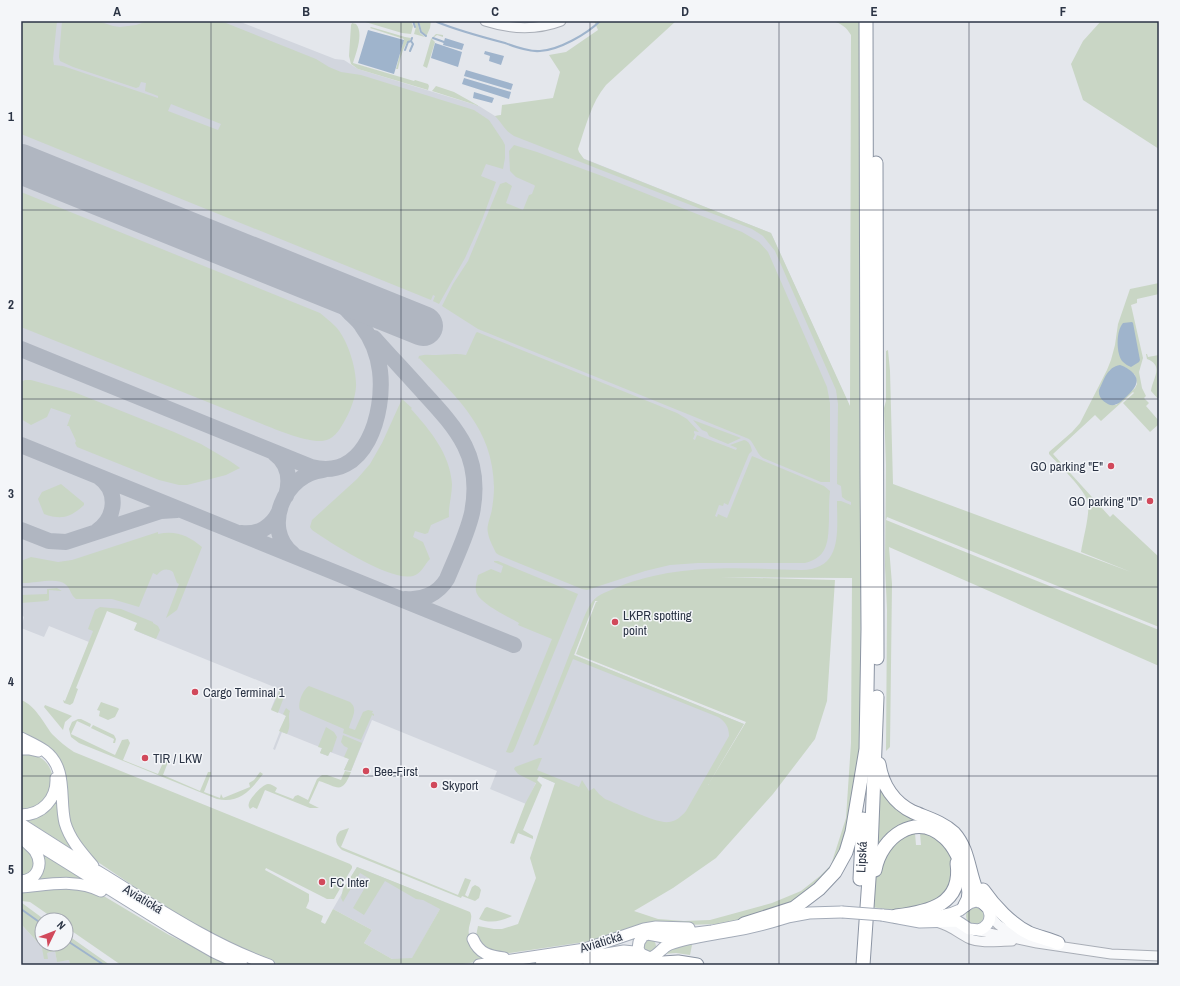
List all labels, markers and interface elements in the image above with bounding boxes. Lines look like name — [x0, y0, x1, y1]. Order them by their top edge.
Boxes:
text: A — [113, 3, 121, 20]
text: B — [302, 3, 310, 20]
text: C — [491, 3, 499, 20]
text: D — [681, 3, 689, 20]
text: E — [870, 3, 878, 20]
text: F — [1060, 3, 1067, 20]
text: 1 — [8, 108, 14, 125]
text: 2 — [8, 296, 14, 313]
place label: GO parking "E" — [1030, 458, 1103, 475]
marker: GO parking "E" — [1106, 461, 1116, 471]
text: 3 — [8, 485, 14, 502]
place label: GO parking "D" — [1069, 493, 1142, 510]
marker: GO parking "D" — [1145, 496, 1155, 506]
place label: LKPR spotting point — [623, 607, 692, 639]
marker: LKPR spotting point — [610, 617, 620, 627]
text: 4 — [8, 673, 14, 690]
place label: Cargo Terminal 1 — [203, 684, 285, 701]
marker: Cargo Terminal 1 — [190, 687, 200, 697]
place label: TIR / LKW — [153, 750, 202, 767]
marker: TIR / LKW — [140, 753, 150, 763]
place label: Bee-First — [374, 763, 418, 780]
marker: Bee-First — [361, 766, 371, 776]
place label: Skyport — [442, 777, 478, 794]
marker: Skyport — [429, 780, 439, 790]
street label: Lipská — [852, 841, 870, 873]
text: 5 — [8, 861, 14, 878]
place label: FC Inter — [330, 874, 369, 891]
marker: FC Inter — [317, 877, 327, 887]
street label: Aviatická — [119, 880, 166, 918]
north arrow — [34, 912, 74, 952]
text: N — [54, 918, 69, 932]
street label: Aviatická — [577, 927, 624, 957]

